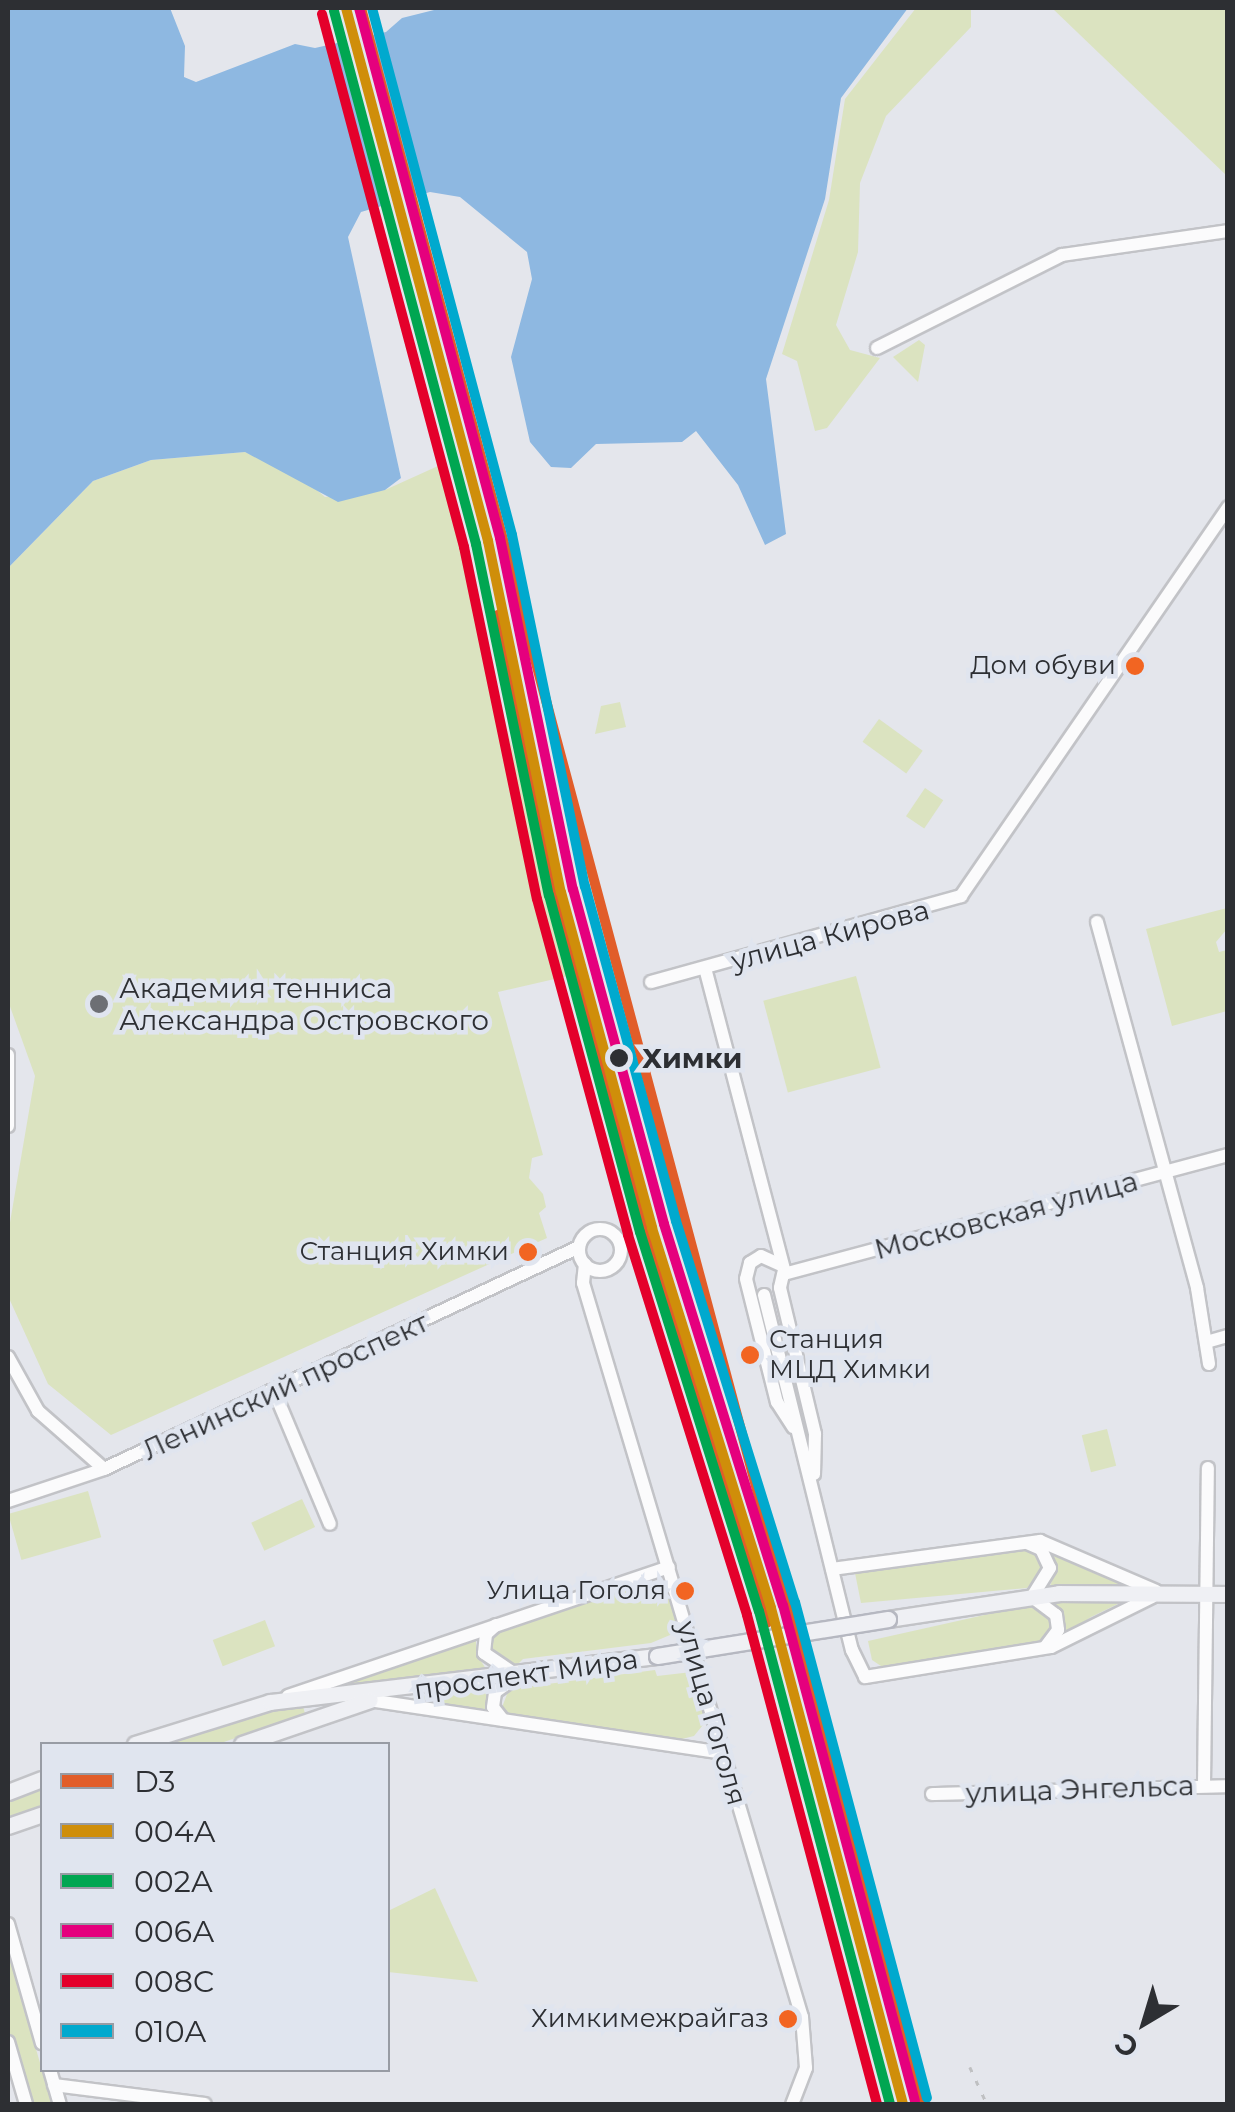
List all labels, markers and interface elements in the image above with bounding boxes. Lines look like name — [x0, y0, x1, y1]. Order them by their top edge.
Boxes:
place label: Дом обуви — [970, 650, 1116, 682]
marker: Дом обуви — [1125, 656, 1145, 676]
street label: улица Кирова — [727, 892, 933, 978]
place label: Академия тенниса Александра Островского — [119, 971, 489, 1037]
marker: Академия тенниса Александра Островского — [88, 993, 110, 1015]
place label: Химки — [642, 1041, 742, 1075]
marker: Химки — [606, 1045, 632, 1071]
street label: Московская улица — [871, 1164, 1141, 1266]
place label: Станция Химки — [299, 1236, 509, 1268]
marker: Станция Химки — [518, 1242, 538, 1262]
street label: Ленинский проспект — [137, 1305, 433, 1467]
place label: Станция МЦД Химки — [769, 1324, 931, 1386]
marker: Станция МЦД Химки — [740, 1345, 760, 1365]
place label: Улица Гоголя — [486, 1575, 666, 1607]
marker: Улица Гоголя — [675, 1581, 695, 1601]
street label: улица Гоголя — [670, 1617, 754, 1809]
street label: проспект Мира — [412, 1642, 640, 1706]
legend — [40, 1742, 390, 2072]
text: D3 — [134, 1763, 175, 1800]
street label: улица Энгельса — [965, 1768, 1195, 1810]
text: 004А — [134, 1813, 216, 1850]
text: 002А — [134, 1863, 213, 1900]
text: 006А — [134, 1913, 215, 1950]
text: 008С — [134, 1963, 214, 2000]
north arrow — [1095, 1972, 1195, 2072]
place label: Химкимежрайгаз — [531, 2003, 769, 2035]
marker: Химкимежрайгаз — [778, 2009, 798, 2029]
text: 010А — [134, 2013, 207, 2050]
text: С — [1108, 2026, 1145, 2065]

